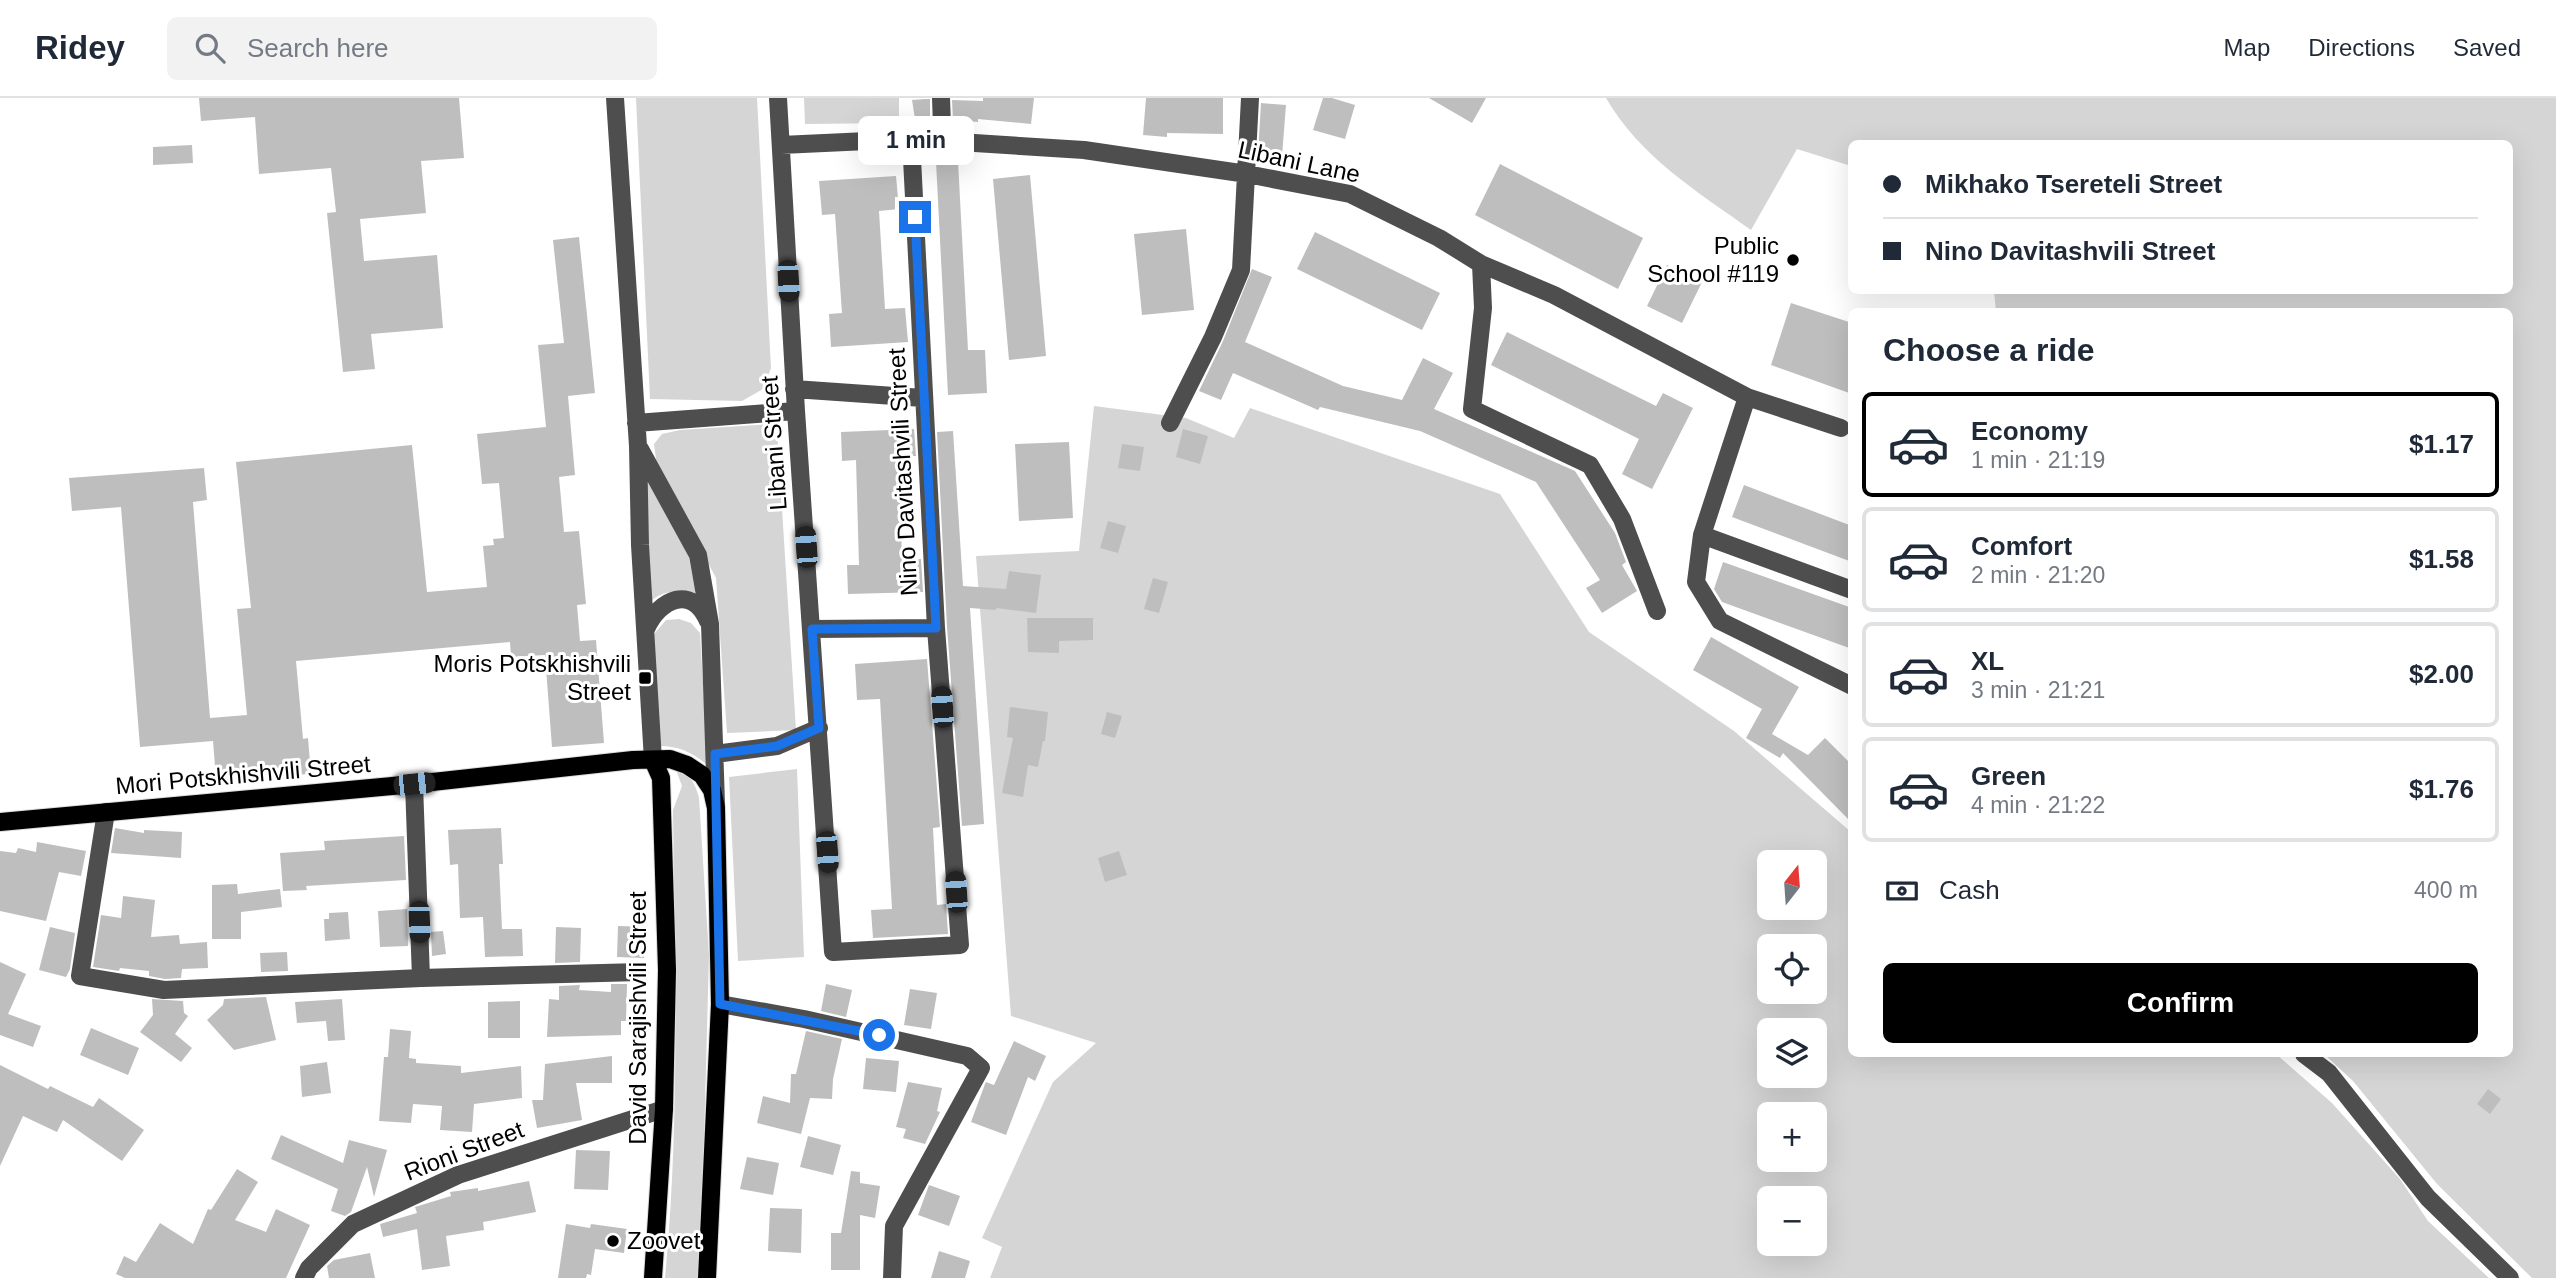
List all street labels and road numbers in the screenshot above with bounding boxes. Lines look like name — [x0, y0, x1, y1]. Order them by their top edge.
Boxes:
street label: Libani Lane — [1236, 135, 1363, 188]
street label: Nino Davitashvili Street — [883, 347, 922, 597]
street label: Libani Street — [755, 375, 792, 511]
street label: Mori Potskhishvili Street — [114, 750, 372, 799]
street label: David Sarajishvili Street — [624, 891, 651, 1145]
street label: Rioni Street — [400, 1115, 527, 1186]

